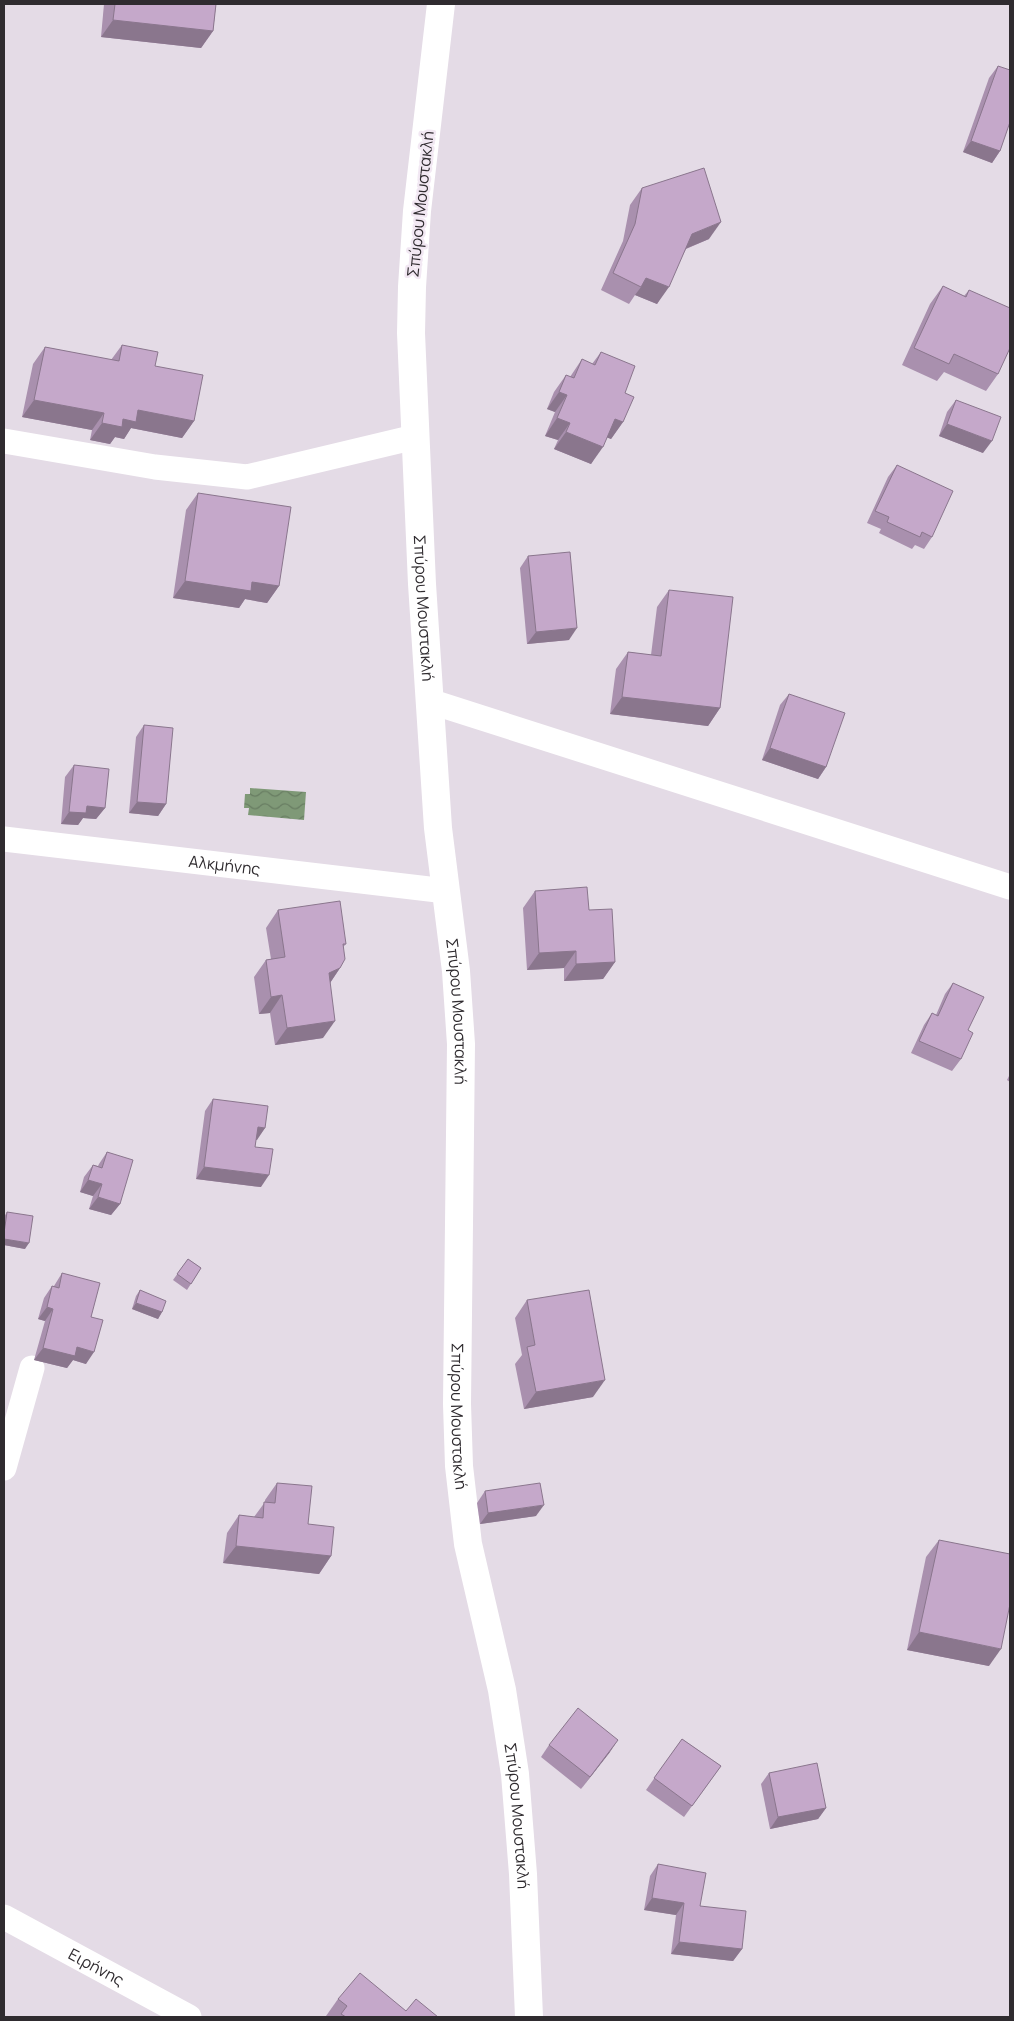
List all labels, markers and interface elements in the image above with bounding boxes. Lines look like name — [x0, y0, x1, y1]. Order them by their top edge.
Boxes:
street label: Σπύρου Μουστακλή — [401, 130, 439, 278]
street label: Σπύρου Μουστακλή — [409, 534, 439, 682]
street label: Αλκμήνης — [187, 850, 262, 880]
street label: Σπύρου Μουστακλή — [441, 937, 472, 1085]
street label: Σπύρου Μουστακλή — [446, 1343, 473, 1491]
street label: Σπύρου Μουστακλή — [499, 1741, 535, 1889]
street label: Ειρήνης — [65, 1943, 128, 1991]

